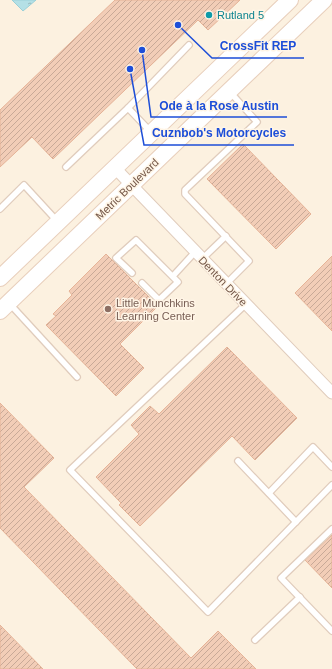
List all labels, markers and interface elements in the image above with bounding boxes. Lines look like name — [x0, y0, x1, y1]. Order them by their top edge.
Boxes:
place label: Rutland 5 — [217, 9, 264, 21]
marker: Rutland 5 — [204, 10, 214, 20]
callout: CrossFit REP — [212, 34, 304, 58]
text: CrossFit REP — [220, 39, 296, 53]
callout: Ode à la Rose Austin — [151, 93, 287, 117]
text: Ode à la Rose Austin — [159, 99, 279, 113]
callout: Cuznbob's Motorcycles — [144, 121, 294, 145]
text: Cuznbob's Motorcycles — [152, 126, 286, 140]
street label: Metric Boulevard — [93, 156, 161, 222]
street label: Denton Drive — [196, 254, 250, 308]
place label: Little Munchkins Learning Center — [116, 297, 195, 322]
marker: Little Munchkins Learning Center — [103, 304, 113, 314]

